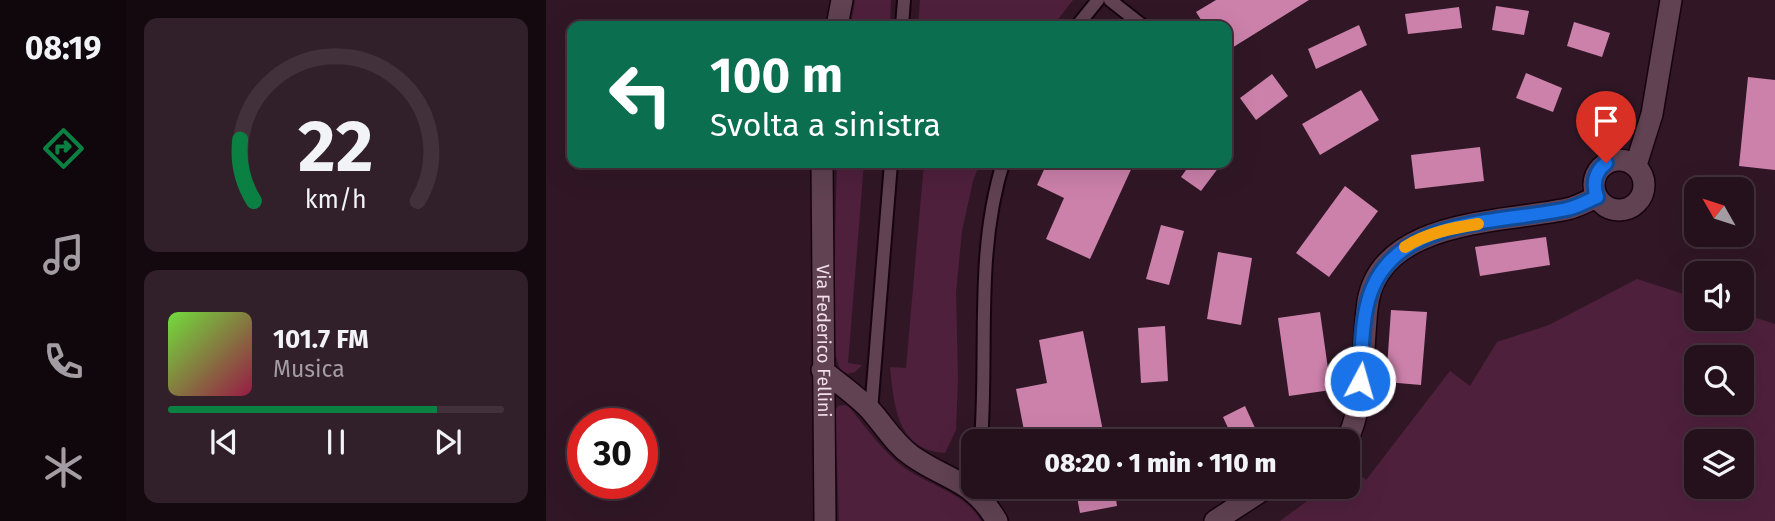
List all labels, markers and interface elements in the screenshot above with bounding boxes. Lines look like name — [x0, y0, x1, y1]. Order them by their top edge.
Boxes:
text: 08:19 — [25, 29, 101, 67]
text: 100 m — [710, 46, 843, 105]
icon: left — [595, 49, 686, 140]
pin — [1576, 91, 1636, 163]
icon: arrive — [1587, 102, 1625, 140]
text: 22 — [298, 103, 374, 190]
text: Svolta a sinistra — [710, 106, 941, 144]
icon: directions — [39, 124, 88, 173]
north arrow — [1684, 177, 1754, 247]
map controls — [1684, 177, 1754, 499]
text: km/h — [305, 185, 367, 215]
icon: music — [39, 230, 88, 279]
button: sound — [1684, 261, 1754, 331]
street label: Via Federico Fellini — [812, 264, 835, 418]
text: 101.7 FM — [273, 324, 369, 355]
icon: phone — [39, 337, 88, 386]
position arrow — [1323, 344, 1397, 418]
button: search — [1684, 345, 1754, 415]
text: Musica — [273, 355, 345, 383]
speed limit sign: 30 — [567, 408, 658, 499]
icon: previous — [205, 423, 243, 461]
icon: pause — [317, 423, 355, 461]
icon: next — [429, 423, 467, 461]
button: layers — [1684, 429, 1754, 499]
icon: climate — [39, 443, 88, 492]
text: 08:20 · 1 min · 110 m — [1045, 448, 1276, 479]

